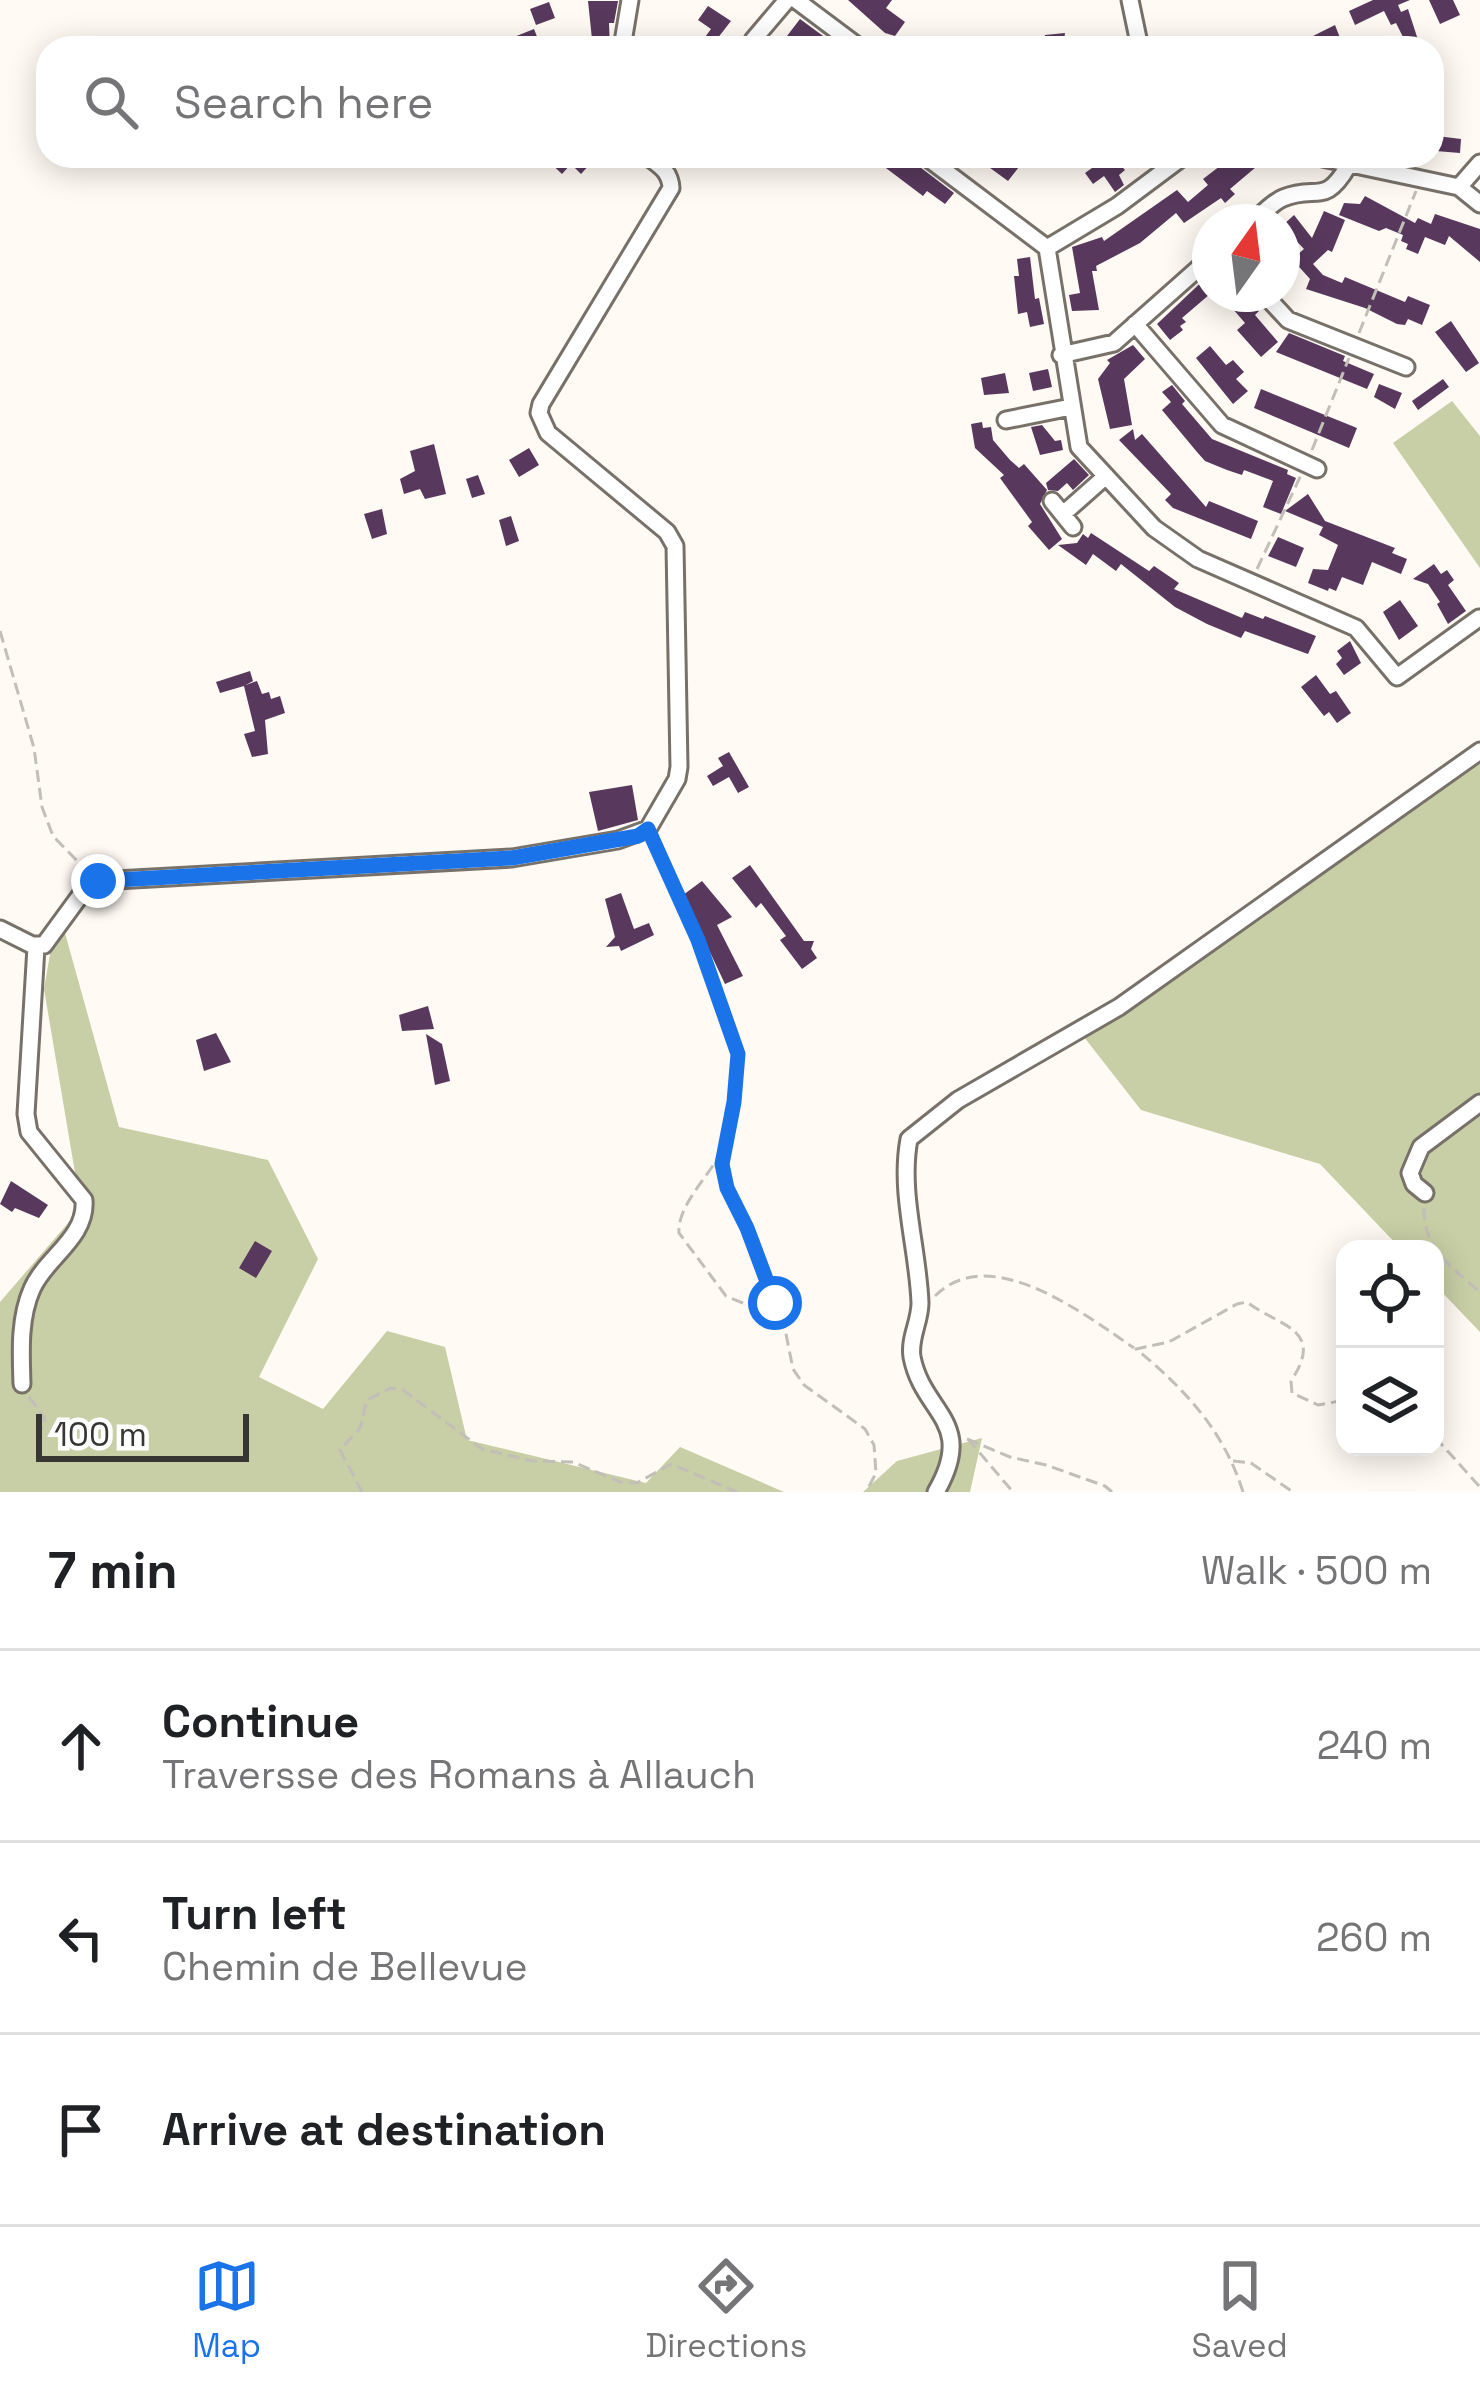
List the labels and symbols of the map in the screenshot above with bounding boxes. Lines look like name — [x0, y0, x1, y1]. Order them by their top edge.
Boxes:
north arrow — [1192, 204, 1300, 312]
route end — [71, 854, 125, 908]
route start — [748, 1276, 802, 1330]
scale bar — [36, 1408, 249, 1461]

